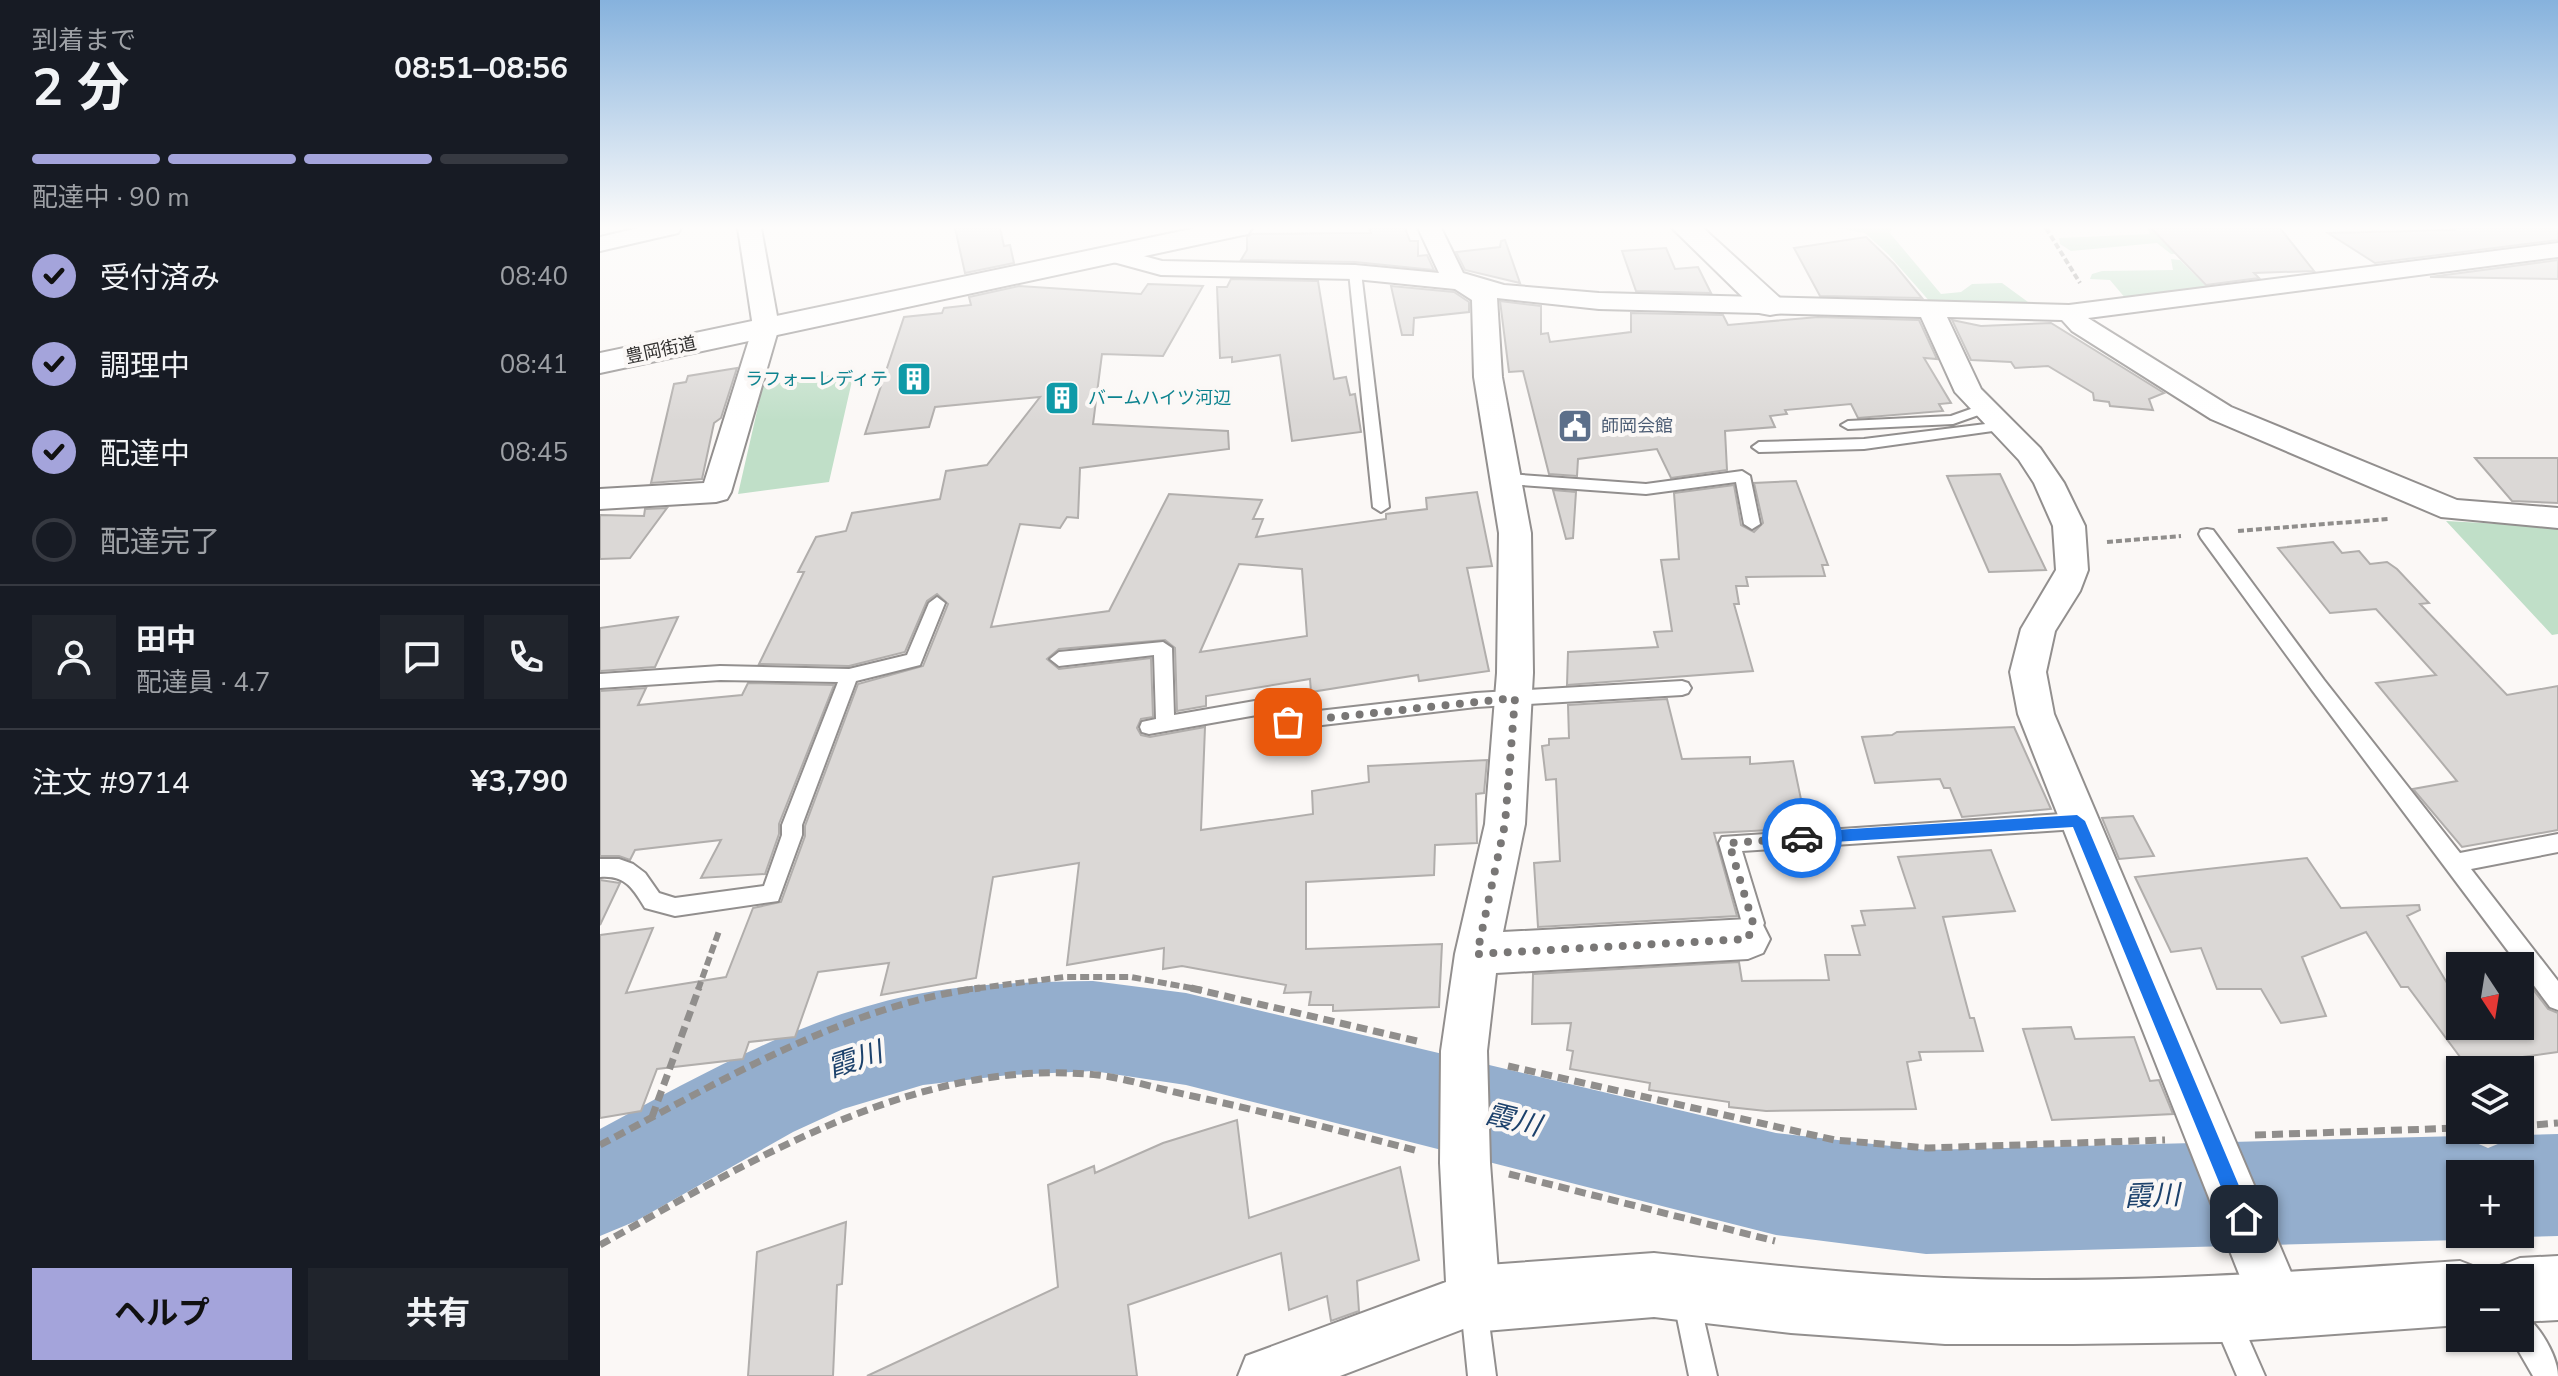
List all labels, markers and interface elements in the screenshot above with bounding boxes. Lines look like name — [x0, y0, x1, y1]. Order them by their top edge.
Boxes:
text: 到着まで — [32, 23, 136, 58]
text: 08:51–08:56 — [394, 48, 568, 89]
text: 2 分 — [32, 52, 129, 123]
text: 配達中 · 90 m — [32, 180, 189, 215]
icon: check — [32, 254, 76, 298]
text: 受付済み — [100, 258, 220, 299]
text: 08:40 — [500, 259, 568, 294]
street label: 豊岡街道 — [623, 331, 699, 369]
icon: check — [32, 342, 76, 386]
text: 調理中 — [100, 346, 190, 387]
text: 08:41 — [500, 347, 568, 382]
building icon: ラフォーレディテ — [895, 360, 933, 398]
place label: ラフォーレディテ — [745, 367, 888, 391]
building icon: バームハイツ河辺 — [1043, 379, 1081, 417]
place label: バームハイツ河辺 — [1088, 386, 1231, 410]
public building icon: 師岡会館 — [1556, 407, 1594, 445]
place label: 師岡会館 — [1601, 414, 1673, 438]
icon: check — [32, 430, 76, 474]
text: 配達中 — [100, 434, 190, 475]
text: 08:45 — [500, 435, 568, 470]
text: 配達完了 — [100, 522, 220, 563]
button: person — [32, 615, 116, 699]
button: chat — [380, 615, 464, 699]
button: phone — [484, 615, 568, 699]
text: 田中 — [136, 620, 196, 661]
text: 配達員 · 4.7 — [136, 665, 270, 700]
pin — [1254, 688, 1322, 756]
icon: bag — [1266, 700, 1310, 744]
text: ¥3,790 — [471, 761, 568, 802]
text: 注文 #9714 — [32, 763, 190, 804]
courier — [1762, 798, 1842, 878]
icon: car — [1780, 816, 1824, 860]
north arrow — [2446, 952, 2534, 1040]
map controls — [2446, 952, 2534, 1352]
water label: 霞川 — [822, 1032, 890, 1087]
button: layers — [2446, 1056, 2534, 1144]
water label: 霞川 — [1481, 1095, 1548, 1146]
button: + — [2446, 1160, 2534, 1248]
water label: 霞川 — [2123, 1176, 2184, 1216]
pin — [2210, 1185, 2278, 1253]
icon: home — [2222, 1197, 2266, 1241]
button: − — [2446, 1264, 2534, 1352]
button: ヘルプ — [32, 1268, 292, 1360]
button: 共有 — [308, 1268, 568, 1360]

